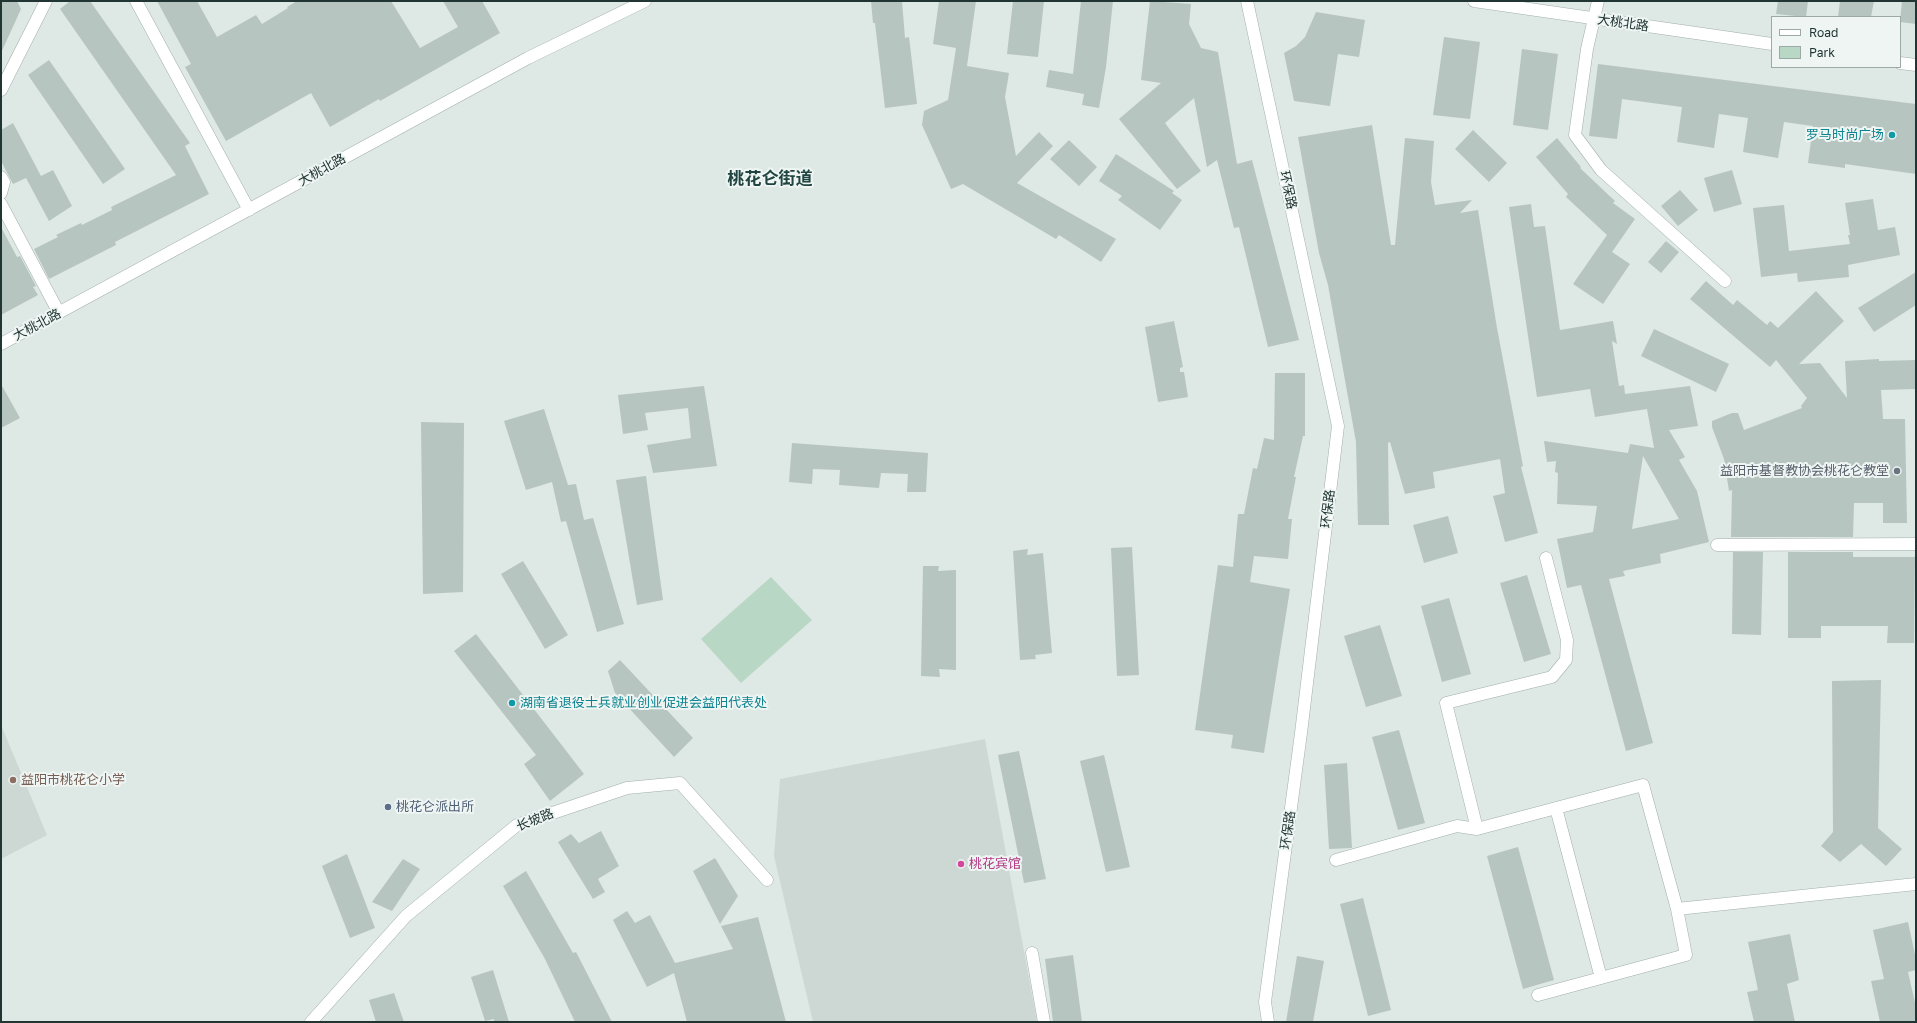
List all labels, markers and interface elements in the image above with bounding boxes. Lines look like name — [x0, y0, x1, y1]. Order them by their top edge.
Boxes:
street label: 大桃北路 — [1596, 12, 1650, 34]
legend — [1771, 16, 1901, 68]
text: Road — [1809, 25, 1838, 40]
text: Park — [1809, 45, 1835, 60]
place label: 罗马时尚广场 — [1806, 127, 1884, 143]
marker: 罗马时尚广场 — [1887, 130, 1897, 140]
street label: 大桃北路 — [295, 151, 349, 189]
district label: 桃花仑街道 — [728, 169, 812, 189]
street label: 环保路 — [1276, 169, 1300, 211]
street label: 大桃北路 — [10, 306, 64, 344]
place label: 益阳市基督教协会桃花仑教堂 — [1720, 463, 1889, 479]
marker: 益阳市基督教协会桃花仑教堂 — [1892, 466, 1902, 476]
street label: 环保路 — [1318, 489, 1338, 529]
place label: 湖南省退役士兵就业创业促进会益阳代表处 — [520, 695, 767, 711]
marker: 湖南省退役士兵就业创业促进会益阳代表处 — [507, 698, 517, 708]
place label: 益阳市桃花仑小学 — [21, 772, 125, 788]
marker: 益阳市桃花仑小学 — [8, 775, 18, 785]
place label: 桃花仑派出所 — [396, 799, 474, 815]
marker: 桃花仑派出所 — [383, 802, 393, 812]
street label: 长坡路 — [514, 805, 556, 835]
street label: 环保路 — [1278, 810, 1298, 850]
place label: 桃花宾馆 — [969, 856, 1021, 872]
marker: 桃花宾馆 — [956, 859, 966, 869]

